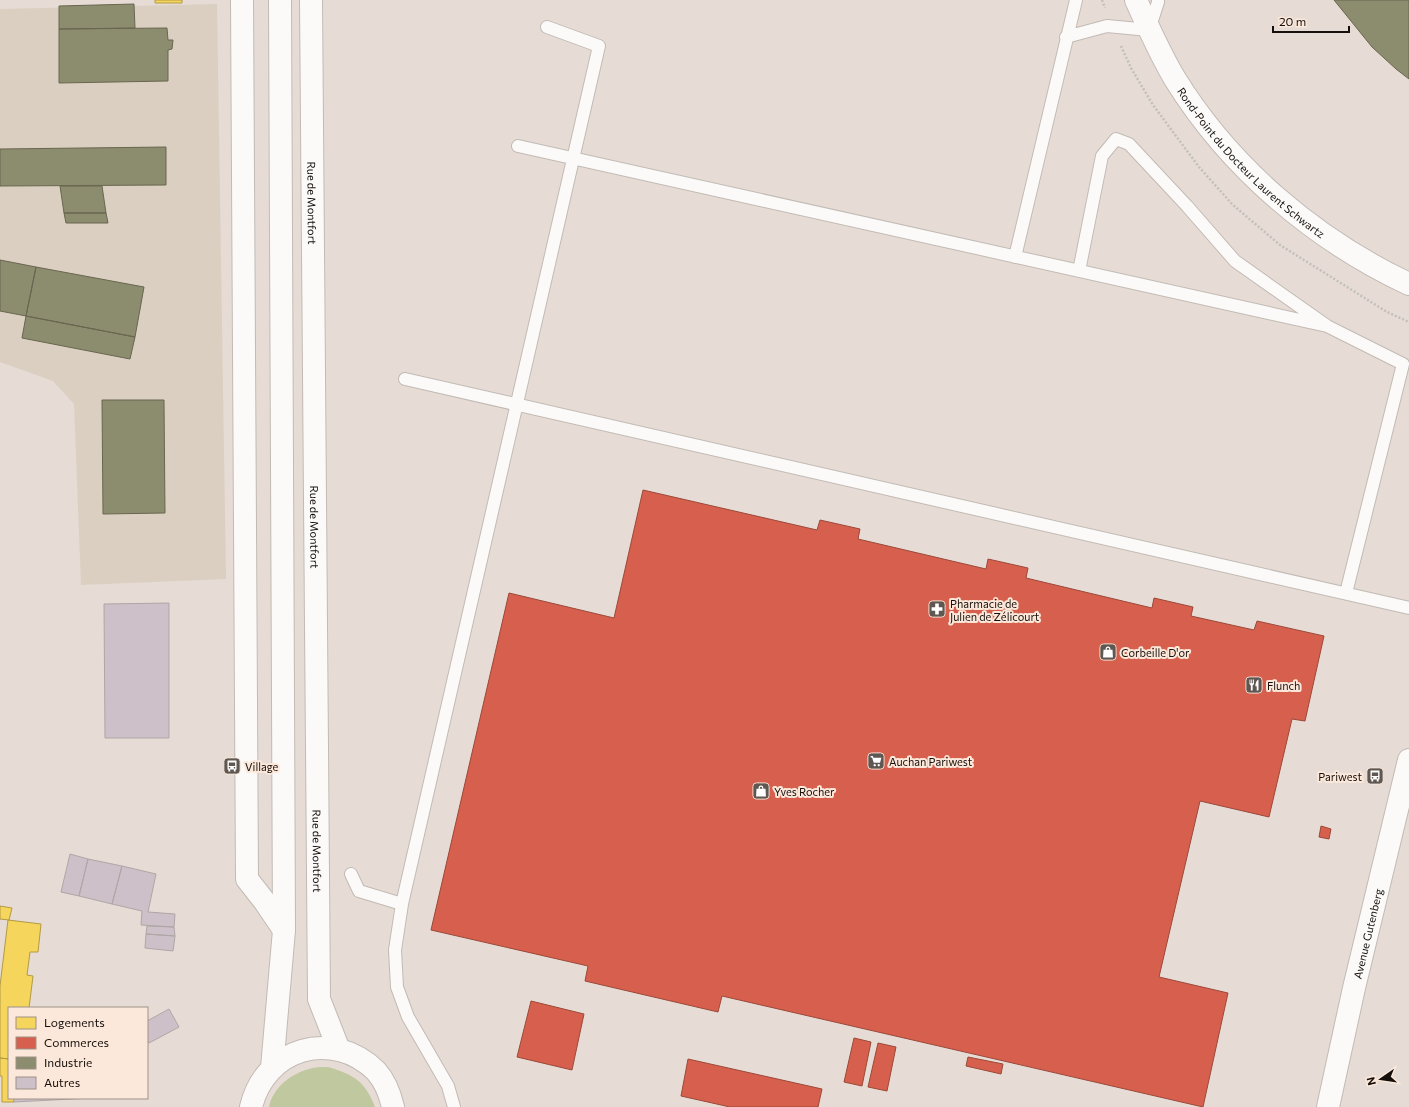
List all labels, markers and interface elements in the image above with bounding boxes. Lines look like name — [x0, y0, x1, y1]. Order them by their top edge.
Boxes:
scale bar — [1273, 8, 1349, 34]
text: 20 m — [1279, 14, 1306, 28]
street label: Rond-Point du Docteur Laurent Schwartz — [1175, 85, 1328, 240]
street label: Rue de Montfort — [306, 161, 319, 245]
street label: Rue de Montfort — [308, 485, 322, 569]
place label: Pharmacie de Julien de Zélicourt — [950, 597, 1040, 624]
pharmacy icon: Pharmacie de Julien de Zélicourt — [927, 599, 947, 619]
shop icon: Corbeille D'or — [1098, 642, 1118, 662]
place label: Corbeille D'or — [1121, 646, 1190, 659]
restaurant icon: Flunch — [1244, 675, 1264, 695]
place label: Flunch — [1267, 679, 1300, 692]
supermarket icon: Auchan Pariwest — [866, 751, 886, 771]
place label: Auchan Pariwest — [889, 755, 973, 768]
bus stop icon: Village — [222, 756, 242, 776]
place label: Village — [245, 760, 279, 773]
bus stop icon: Pariwest — [1365, 766, 1385, 786]
place label: Pariwest — [1318, 770, 1362, 783]
shop icon: Yves Rocher — [751, 781, 771, 801]
place label: Yves Rocher — [774, 785, 835, 798]
street label: Rue de Montfort — [311, 809, 325, 893]
street label: Avenue Gutenberg — [1350, 887, 1384, 980]
legend — [8, 1007, 148, 1099]
text: Logements — [44, 1015, 105, 1029]
text: Commerces — [44, 1035, 109, 1049]
text: Industrie — [44, 1055, 92, 1069]
north arrow — [1361, 1059, 1401, 1099]
text: Autres — [44, 1075, 80, 1089]
text: N — [1364, 1076, 1378, 1087]

